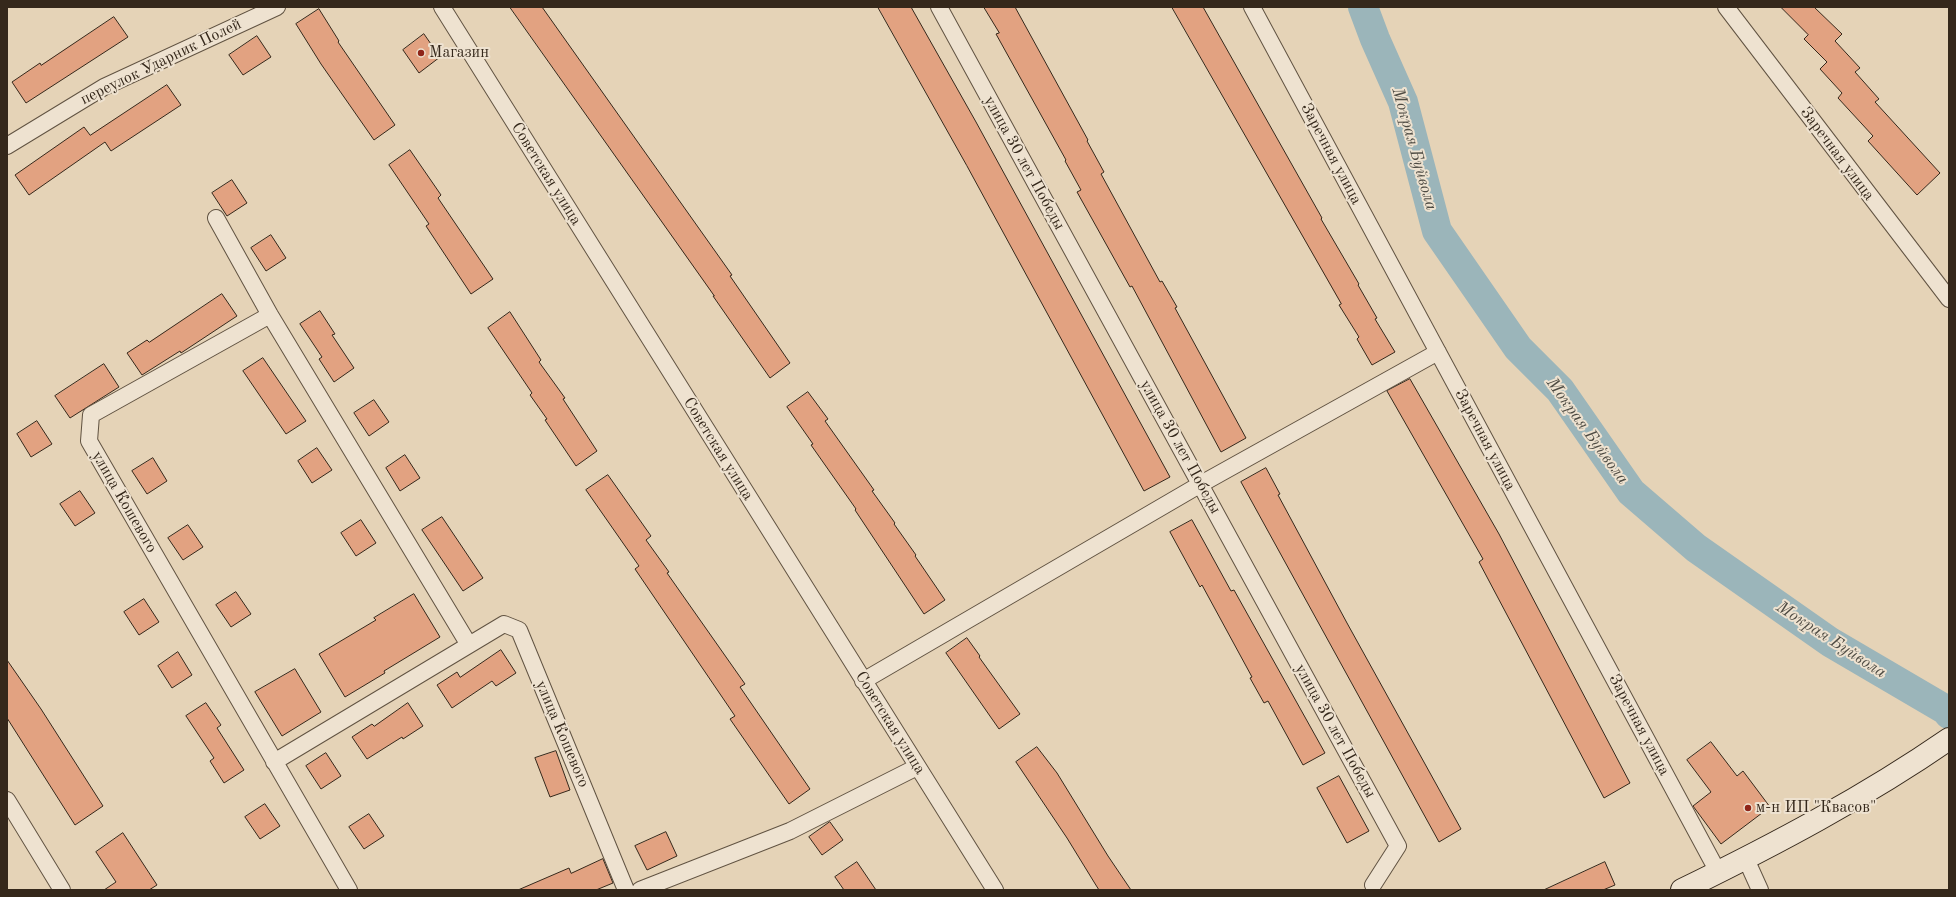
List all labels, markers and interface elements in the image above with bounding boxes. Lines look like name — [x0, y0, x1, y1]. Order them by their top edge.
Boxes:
street label: переулок Ударник Полей — [77, 15, 245, 109]
place label: Магазин — [429, 43, 489, 63]
marker: Магазин — [416, 48, 426, 58]
water label: Мокрая Буйвола — [1387, 85, 1441, 213]
street label: улица 30 лет Победы — [979, 93, 1069, 233]
street label: Заречная улица — [1296, 100, 1366, 208]
street label: Заречная улица — [1796, 104, 1878, 204]
street label: Советская улица — [507, 119, 585, 229]
water label: Мокрая Буйвола — [1541, 374, 1633, 488]
street label: улица 30 лет Победы — [1135, 377, 1225, 517]
street label: Заречная улица — [1450, 386, 1520, 494]
street label: Советская улица — [679, 394, 757, 504]
street label: улица Кошевого — [87, 448, 161, 556]
water label: Мокрая Буйвола — [1772, 597, 1890, 683]
street label: улица 30 лет Победы — [1290, 661, 1380, 801]
street label: Советская улица — [851, 668, 929, 778]
street label: Заречная улица — [1604, 671, 1674, 779]
street label: улица Кошевого — [531, 678, 593, 790]
place label: м-н ИП "Квасов" — [1756, 798, 1876, 818]
marker: м-н ИП "Квасов" — [1743, 803, 1753, 813]

